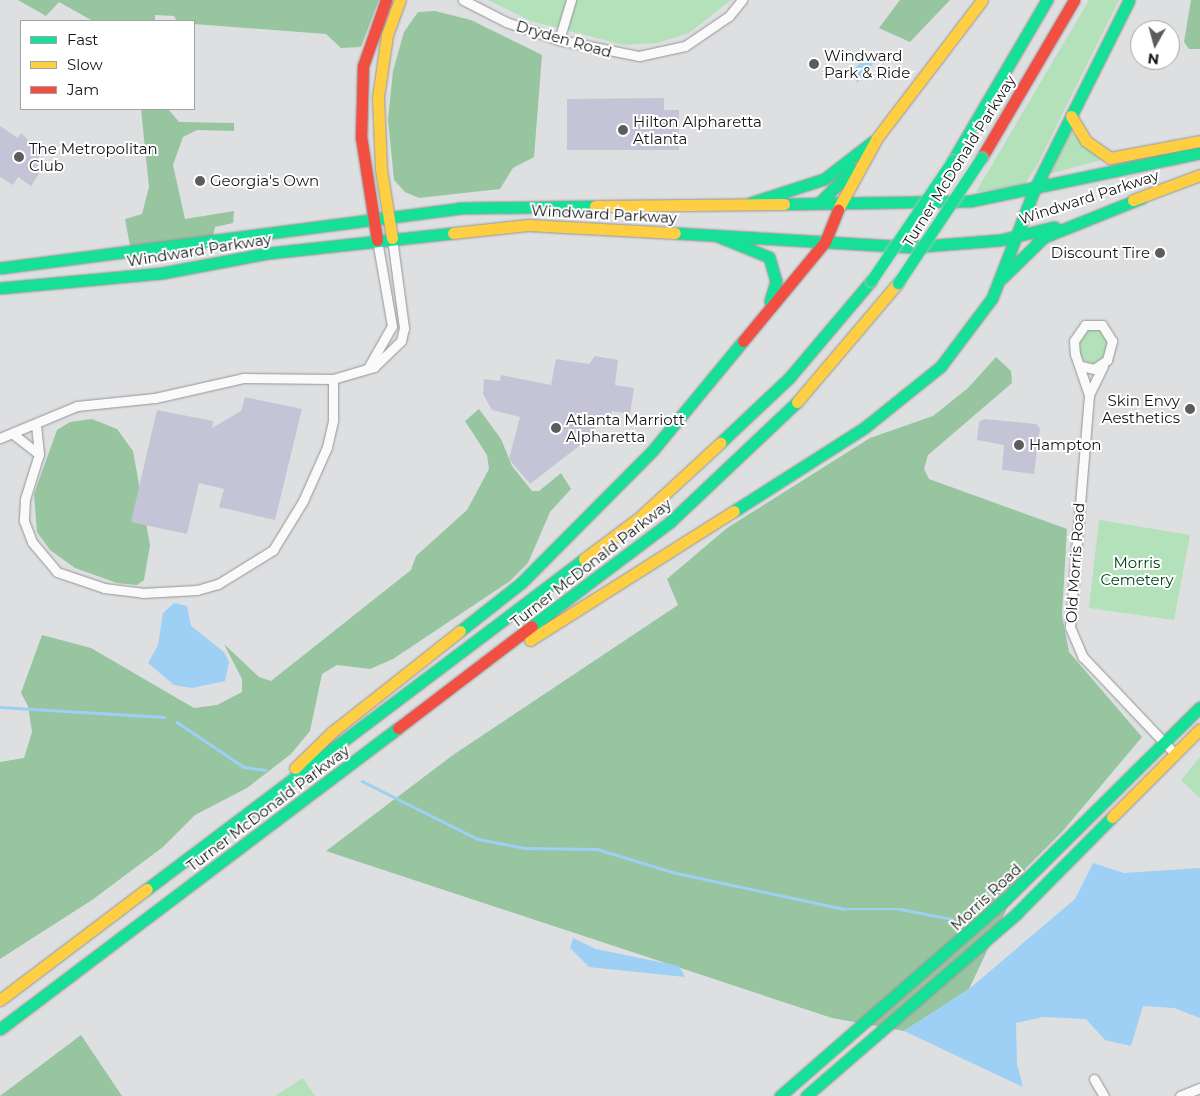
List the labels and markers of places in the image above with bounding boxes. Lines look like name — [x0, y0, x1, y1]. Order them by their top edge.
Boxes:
place label: Windward Park & Ride — [824, 46, 910, 81]
marker: Windward Park & Ride — [808, 58, 820, 70]
place label: Hilton Alpharetta Atlanta — [633, 112, 762, 147]
marker: Hilton Alpharetta Atlanta — [617, 124, 629, 136]
place label: The Metropolitan Club — [29, 139, 158, 174]
marker: The Metropolitan Club — [13, 151, 25, 163]
place label: Georgia's Own — [210, 172, 319, 190]
marker: Georgia's Own — [194, 175, 206, 187]
place label: Discount Tire — [1051, 244, 1150, 262]
marker: Discount Tire — [1154, 247, 1166, 259]
place label: Skin Envy Aesthetics — [1102, 391, 1180, 426]
marker: Skin Envy Aesthetics — [1184, 403, 1196, 415]
place label: Atlanta Marriott Alpharetta — [566, 410, 685, 445]
marker: Atlanta Marriott Alpharetta — [550, 422, 562, 434]
place label: Hampton — [1029, 436, 1101, 454]
marker: Hampton — [1013, 439, 1025, 451]

